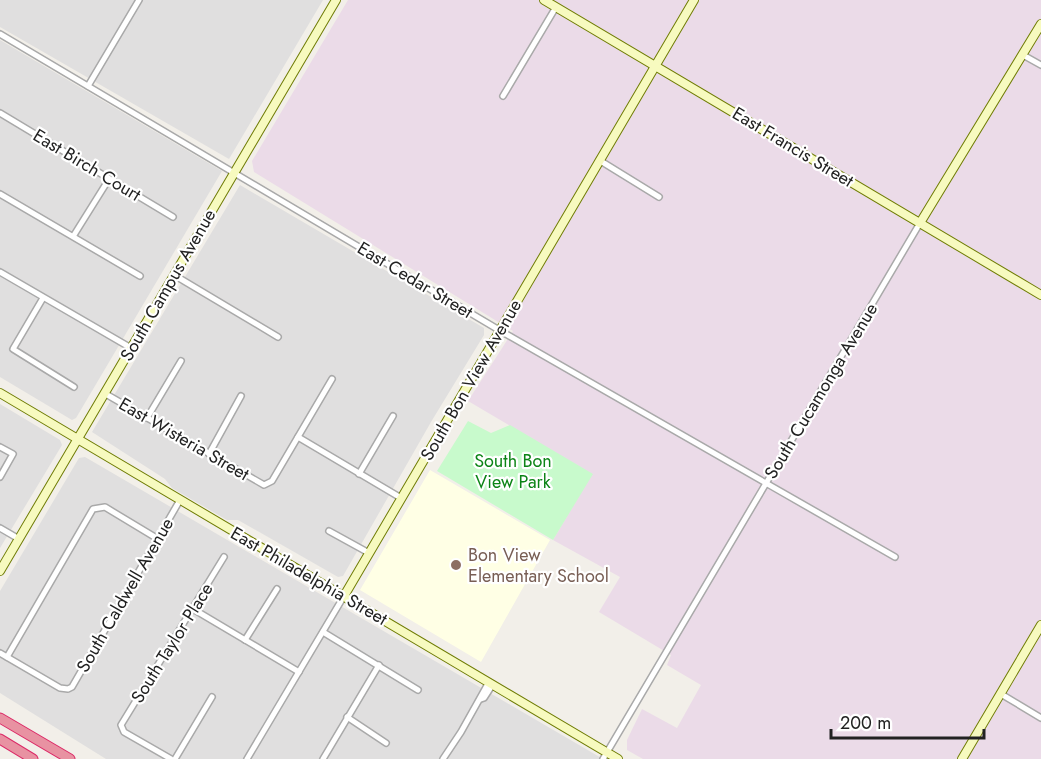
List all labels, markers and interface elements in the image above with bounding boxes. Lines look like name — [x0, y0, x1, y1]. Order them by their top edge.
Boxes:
street label: East Francis Street — [727, 100, 859, 194]
street label: East Birch Court — [28, 123, 146, 208]
street label: South Campus Avenue — [114, 204, 222, 366]
street label: East Cedar Street — [352, 235, 478, 325]
street label: South Bon View Avenue — [414, 295, 528, 465]
street label: South Cucamonga Avenue — [758, 298, 884, 484]
street label: East Wisteria Street — [114, 391, 255, 487]
park label: South Bon View Park — [474, 448, 552, 495]
street label: South Caldwell Avenue — [70, 513, 180, 677]
street label: East Philadelphia Street — [226, 520, 393, 632]
place label: Bon View Elementary School — [468, 542, 609, 589]
marker: Bon View Elementary School — [449, 558, 463, 572]
street label: South Taylor Place — [125, 578, 219, 708]
scale bar — [831, 702, 984, 740]
text: 200 m — [840, 710, 891, 736]

